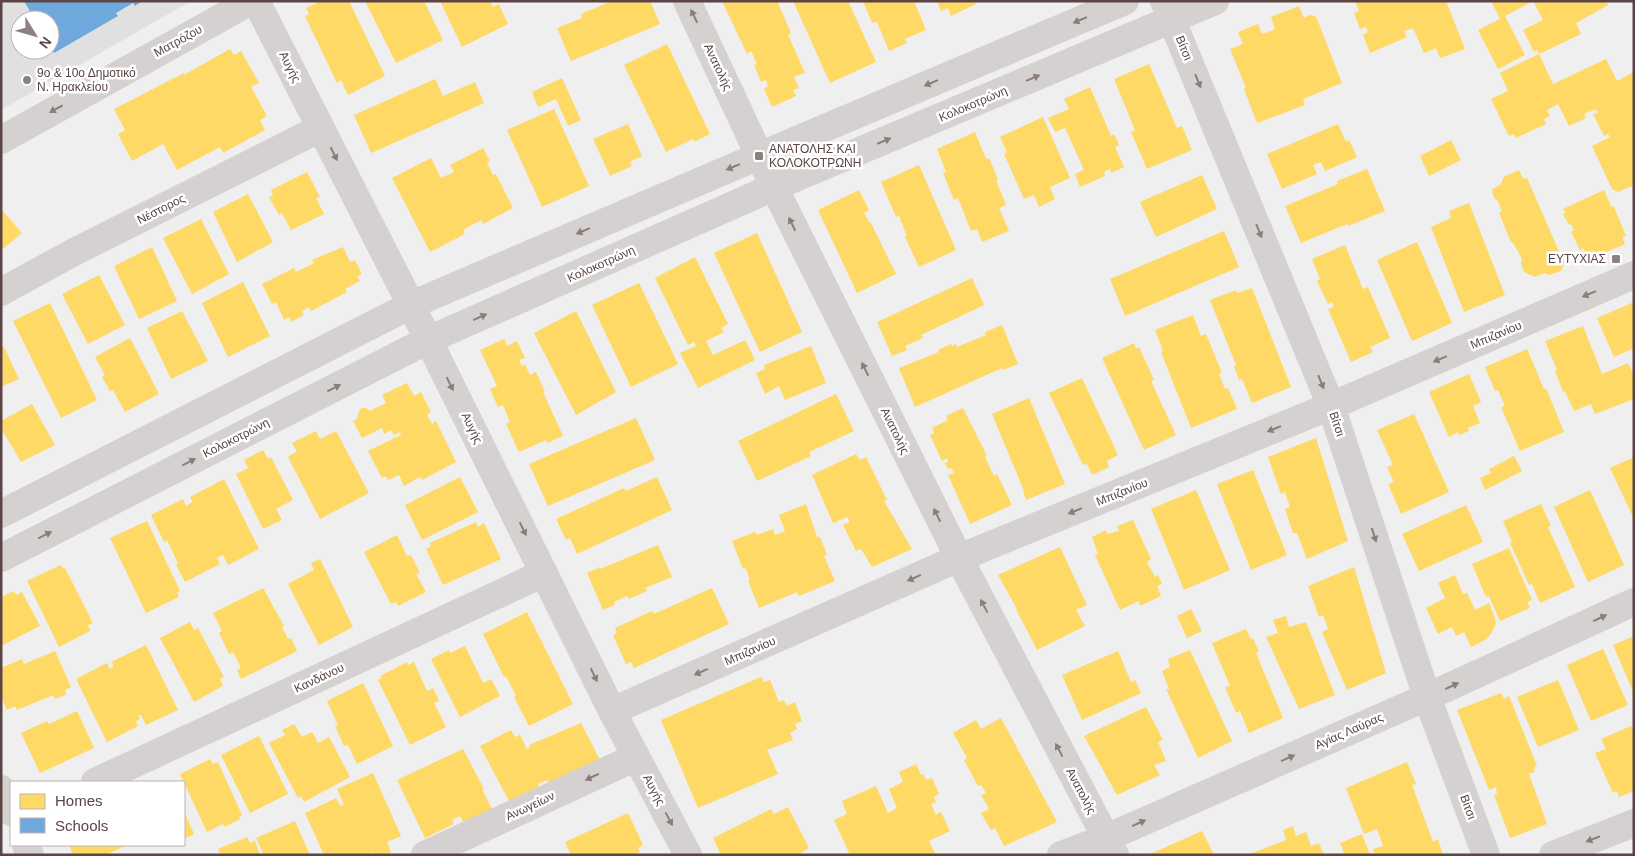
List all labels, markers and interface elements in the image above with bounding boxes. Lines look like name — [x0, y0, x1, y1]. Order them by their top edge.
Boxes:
one-way arrow — [690, 9, 698, 23]
north arrow — [10, 10, 60, 60]
one-way arrow — [1073, 17, 1087, 25]
street label: Ματρόζου — [151, 22, 205, 60]
text: N — [36, 34, 55, 52]
street label: Βίτσι — [1173, 34, 1195, 63]
street label: Ανατολής — [701, 41, 735, 93]
street label: Αυγής — [276, 49, 304, 85]
place label: 9ο & 10ο Δημοτικό Ν. Ηρακλείου — [37, 66, 136, 94]
marker: 9ο & 10ο Δημοτικό Ν. Ηρακλείου — [21, 74, 33, 86]
one-way arrow — [1026, 74, 1040, 82]
one-way arrow — [1194, 74, 1202, 88]
one-way arrow — [924, 80, 938, 88]
street label: Κολοκοτρώνη — [937, 83, 1009, 125]
one-way arrow — [50, 105, 63, 114]
one-way arrow — [877, 137, 891, 145]
place label: ΑΝΑΤΟΛΗΣ ΚΑΙ ΚΟΛΟΚΟΤΡΩΝΗ — [769, 142, 861, 170]
one-way arrow — [330, 146, 338, 161]
marker: ΑΝΑΤΟΛΗΣ ΚΑΙ ΚΟΛΟΚΟΤΡΩΝΗ — [753, 150, 765, 162]
one-way arrow — [725, 163, 740, 171]
street label: Νέστορος — [135, 191, 188, 227]
one-way arrow — [788, 217, 796, 231]
one-way arrow — [1256, 224, 1264, 238]
one-way arrow — [576, 228, 590, 236]
street label: Κολοκοτρώνη — [565, 243, 637, 285]
place label: ΕΥΤΥΧΙΑΣ — [1548, 252, 1606, 266]
marker: ΕΥΤΥΧΙΑΣ — [1610, 253, 1622, 265]
one-way arrow — [1582, 291, 1596, 299]
one-way arrow — [473, 313, 487, 321]
street label: Μπιζανίου — [1468, 318, 1524, 352]
one-way arrow — [1433, 355, 1447, 363]
one-way arrow — [861, 362, 869, 376]
one-way arrow — [1318, 374, 1325, 389]
one-way arrow — [446, 376, 454, 391]
one-way arrow — [327, 384, 341, 392]
street label: Ανατολής — [878, 405, 912, 457]
street label: Αυγής — [458, 410, 486, 446]
street label: Βίτσι — [1326, 410, 1348, 439]
street label: Κολοκοτρώνη — [200, 415, 272, 461]
one-way arrow — [1267, 426, 1281, 434]
one-way arrow — [182, 458, 197, 466]
street label: Μπιζανίου — [1094, 475, 1150, 509]
one-way arrow — [1068, 507, 1082, 515]
one-way arrow — [933, 508, 941, 522]
one-way arrow — [519, 522, 527, 536]
one-way arrow — [1370, 528, 1378, 543]
one-way arrow — [37, 531, 52, 540]
one-way arrow — [907, 575, 921, 583]
one-way arrow — [980, 599, 988, 613]
one-way arrow — [1593, 613, 1607, 621]
street label: Μπιζανίου — [722, 634, 778, 668]
street label: Κανδάνου — [292, 660, 346, 696]
one-way arrow — [590, 668, 598, 682]
one-way arrow — [694, 668, 708, 676]
one-way arrow — [1445, 681, 1459, 689]
street label: Αγίας Λαύρας — [1313, 710, 1385, 752]
one-way arrow — [1055, 742, 1063, 757]
one-way arrow — [1281, 754, 1295, 762]
street label: Ανατολής — [1063, 766, 1099, 817]
street label: Αυγής — [640, 772, 668, 808]
one-way arrow — [585, 774, 599, 782]
legend — [10, 781, 185, 846]
street label: Ανωγείων — [503, 789, 557, 823]
text: Homes — [55, 792, 103, 809]
street label: Βίτσι — [1457, 793, 1479, 822]
one-way arrow — [665, 812, 673, 826]
text: Schools — [55, 817, 108, 834]
one-way arrow — [1132, 819, 1146, 827]
one-way arrow — [1585, 835, 1600, 843]

